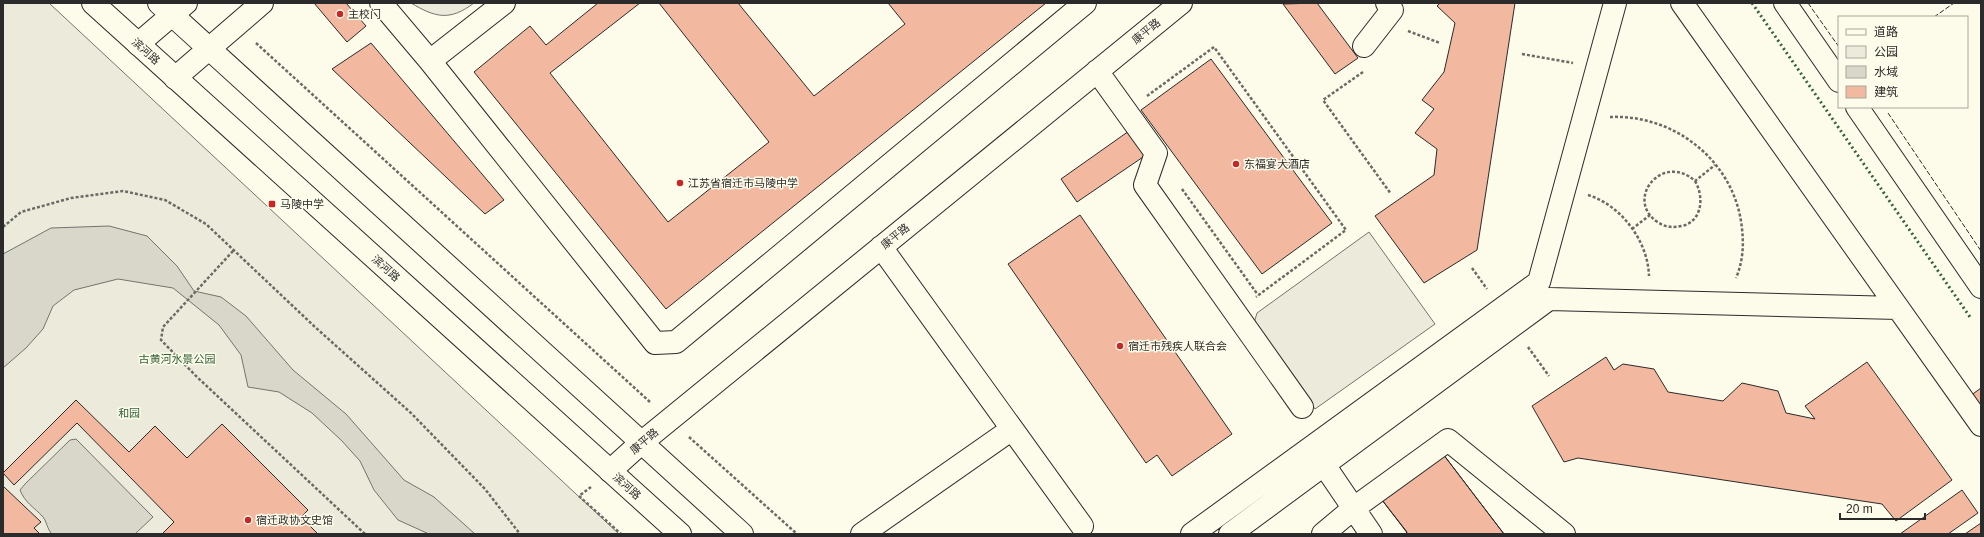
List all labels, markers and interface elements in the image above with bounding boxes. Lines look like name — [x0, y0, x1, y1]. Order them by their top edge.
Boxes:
place label: 主校门 — [348, 8, 381, 20]
marker: 主校门 — [335, 9, 345, 19]
street label: 康平路 — [1129, 16, 1163, 46]
legend — [1838, 16, 1968, 108]
text: 道路 — [1874, 25, 1898, 39]
street label: 滨河路 — [130, 36, 162, 66]
text: 公园 — [1874, 45, 1898, 59]
text: 水域 — [1874, 65, 1898, 79]
text: 建筑 — [1874, 85, 1898, 99]
place label: 东福宴大酒店 — [1244, 158, 1310, 170]
marker: 东福宴大酒店 — [1231, 159, 1241, 169]
place label: 江苏省宿迁市马陵中学 — [688, 177, 798, 189]
marker: 江苏省宿迁市马陵中学 — [675, 178, 685, 188]
place label: 马陵中学 — [280, 198, 324, 210]
marker: 马陵中学 — [267, 199, 277, 209]
street label: 康平路 — [878, 221, 912, 251]
street label: 滨河路 — [370, 253, 402, 283]
place label: 宿迁市残疾人联合会 — [1128, 340, 1227, 352]
marker: 宿迁市残疾人联合会 — [1115, 341, 1125, 351]
park label: 古黄河水景公园 — [139, 353, 216, 365]
park label: 和园 — [118, 407, 140, 419]
street label: 康平路 — [628, 426, 660, 456]
street label: 滨河路 — [611, 471, 643, 501]
scale bar — [1840, 495, 1925, 521]
text: 20 m — [1846, 502, 1873, 516]
place label: 宿迁政协文史馆 — [256, 514, 333, 526]
marker: 宿迁政协文史馆 — [243, 515, 253, 525]

